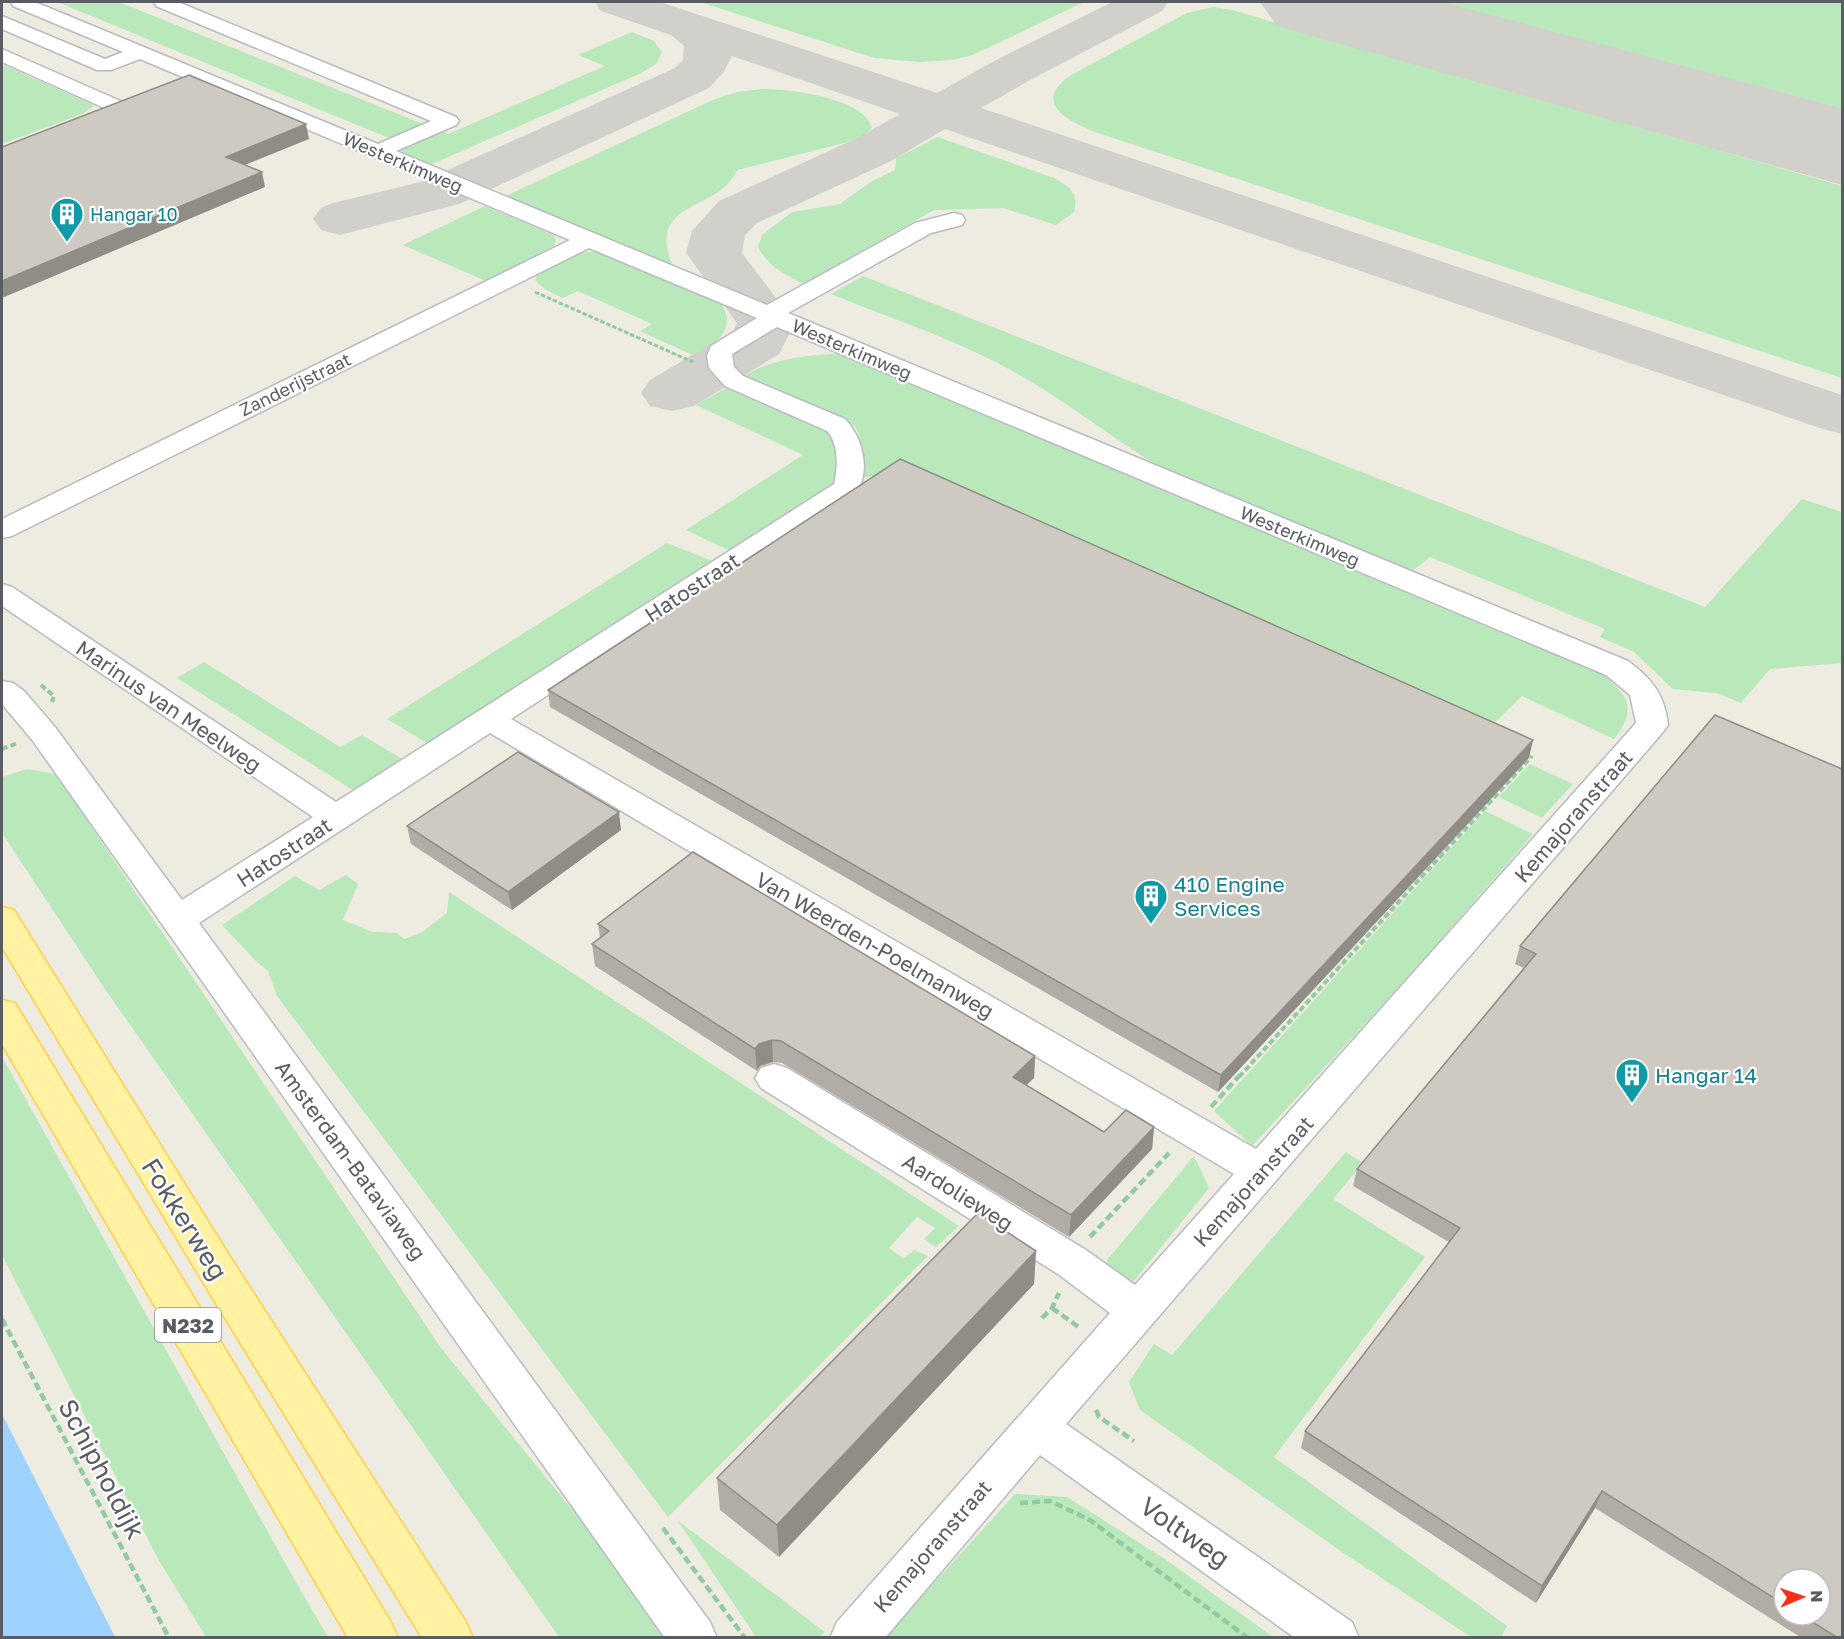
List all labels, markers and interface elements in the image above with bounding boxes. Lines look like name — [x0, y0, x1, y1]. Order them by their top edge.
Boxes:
street label: Westerkimweg — [340, 127, 466, 197]
building icon: Hangar 10 — [49, 196, 85, 243]
place label: Hangar 10 — [90, 203, 178, 225]
street label: Westerkimweg — [789, 314, 915, 384]
street label: Zanderijstraat — [236, 348, 354, 420]
street label: Westerkimweg — [1237, 501, 1363, 571]
street label: Hatostraat — [640, 547, 744, 627]
street label: Marinus van Meelweg — [71, 634, 267, 778]
street label: Kemajoranstraat — [1508, 744, 1638, 888]
street label: Hatostraat — [232, 812, 336, 892]
street label: Van Weerden-Poelmanweg — [751, 866, 999, 1024]
place label: 410 Engine Services — [1174, 871, 1285, 921]
building icon: 410 Engine Services — [1133, 878, 1169, 925]
street label: Amsterdam-Bataviaweg — [270, 1055, 432, 1265]
building icon: Hangar 14 — [1614, 1057, 1650, 1104]
place label: Hangar 14 — [1655, 1062, 1757, 1088]
street label: Kemajoranstraat — [1187, 1110, 1319, 1252]
street label: Aardolieweg — [898, 1148, 1018, 1236]
street label: Fokkerweg — [135, 1153, 235, 1285]
road number: N232 — [155, 1308, 221, 1342]
street label: Schipholdijk — [52, 1394, 152, 1545]
street label: Kemajoranstraat — [867, 1474, 997, 1618]
street label: Voltweg — [1134, 1490, 1236, 1574]
north arrow — [1772, 1567, 1832, 1627]
text: N — [1807, 1590, 1827, 1603]

